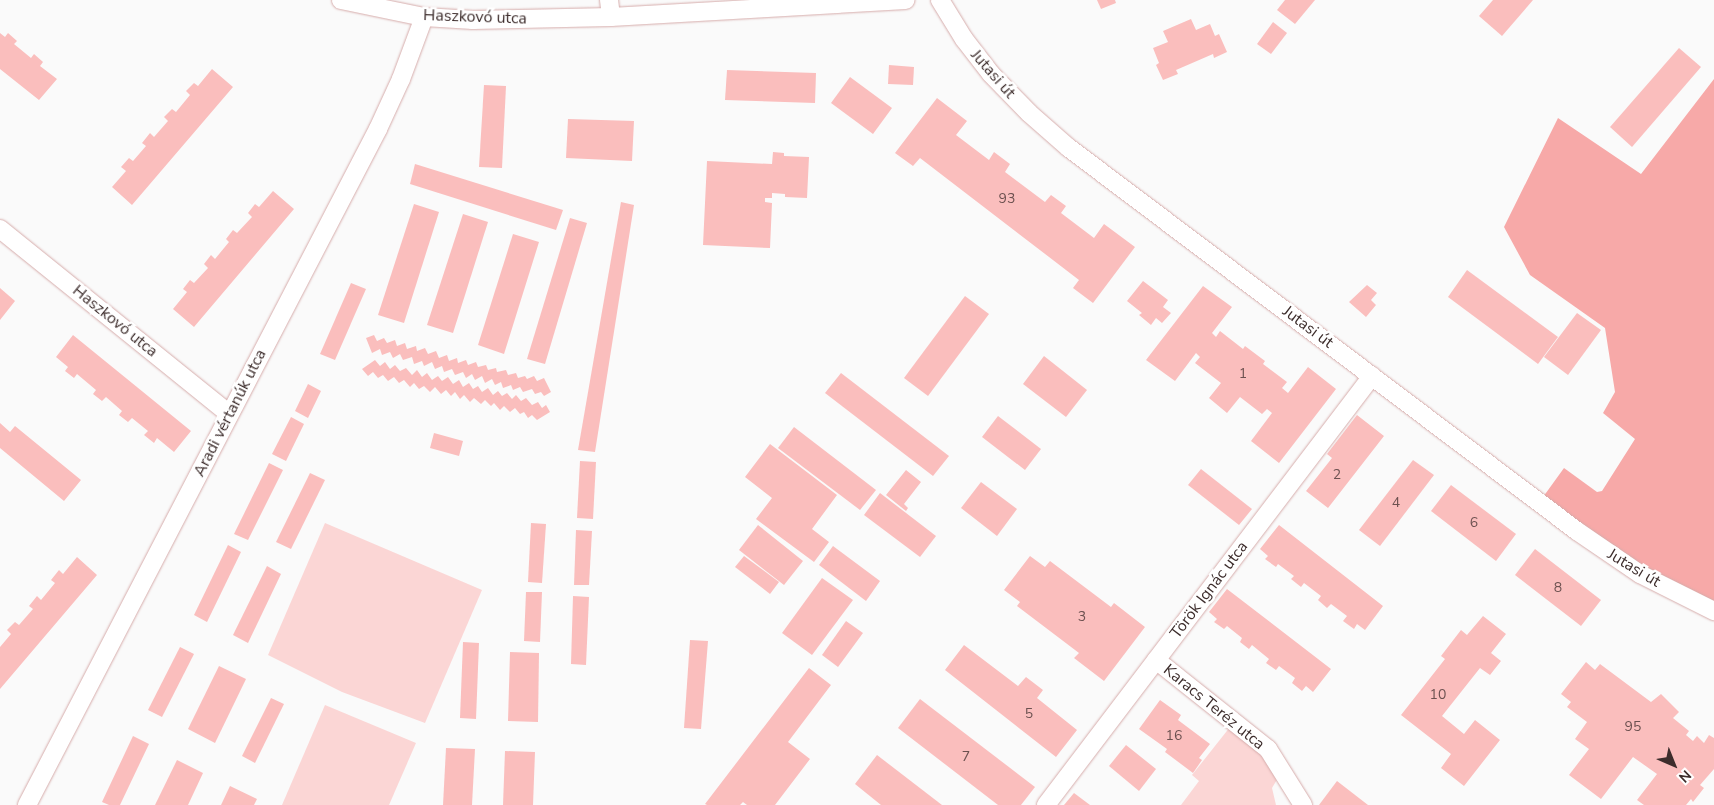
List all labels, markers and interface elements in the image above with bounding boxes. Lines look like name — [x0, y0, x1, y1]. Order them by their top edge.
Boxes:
street label: Haszkovó utca — [423, 6, 527, 28]
street label: Jutasi út — [967, 46, 1019, 102]
house number: 93 — [999, 191, 1015, 207]
street label: Haszkovó utca — [69, 281, 161, 361]
street label: Jutasi út — [1279, 302, 1337, 352]
street label: Aradi vértanúk utca — [190, 346, 270, 480]
house number: 1 — [1239, 366, 1247, 382]
house number: 2 — [1333, 467, 1341, 483]
house number: 4 — [1392, 495, 1400, 511]
house number: 6 — [1470, 515, 1478, 531]
street label: Török Ignác utca — [1166, 538, 1252, 642]
street label: Jutasi út — [1604, 545, 1664, 591]
house number: 8 — [1554, 580, 1562, 596]
house number: 3 — [1078, 609, 1086, 625]
street label: Karacs Teréz utca — [1160, 660, 1268, 754]
house number: 10 — [1430, 687, 1446, 703]
house number: 5 — [1025, 706, 1033, 722]
house number: 95 — [1625, 719, 1641, 735]
house number: 16 — [1166, 728, 1182, 744]
north arrow — [1649, 740, 1699, 790]
house number: 7 — [962, 749, 970, 765]
text: N — [1674, 766, 1695, 787]

